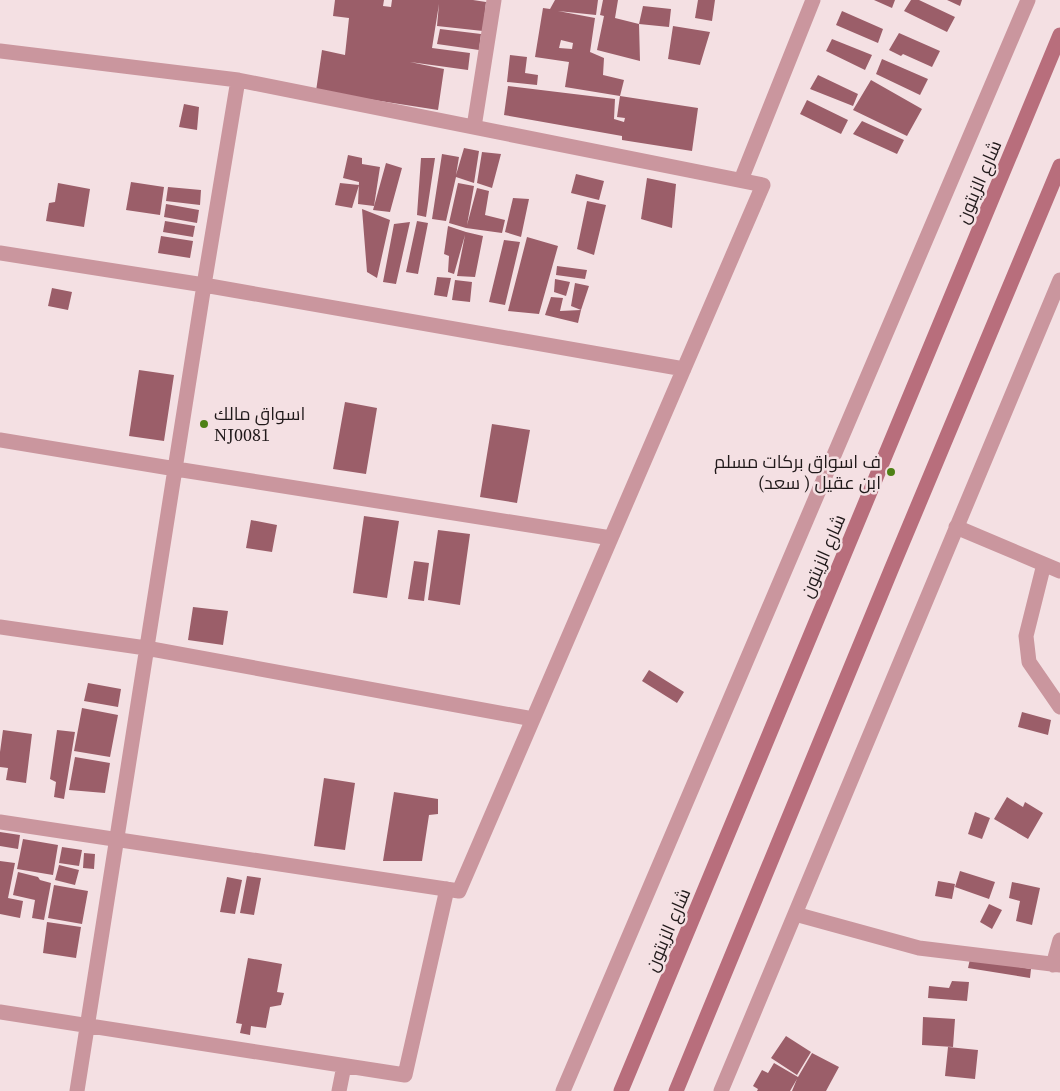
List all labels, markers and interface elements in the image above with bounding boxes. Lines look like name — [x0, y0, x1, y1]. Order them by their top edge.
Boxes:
street label: شارع الزيتون — [950, 136, 1007, 227]
place label: اسواق مالك NJ0081 — [214, 401, 305, 447]
marker: اسواق مالك NJ0081 — [198, 418, 210, 430]
place label: ف اسواق بركات مسلم ابن عقيل ( سعد) — [714, 449, 881, 495]
marker: ف اسواق بركات مسلم ابن عقيل ( سعد) — [885, 466, 897, 478]
street label: شارع الزيتون — [794, 510, 851, 601]
street label: شارع الزيتون — [639, 884, 696, 975]

